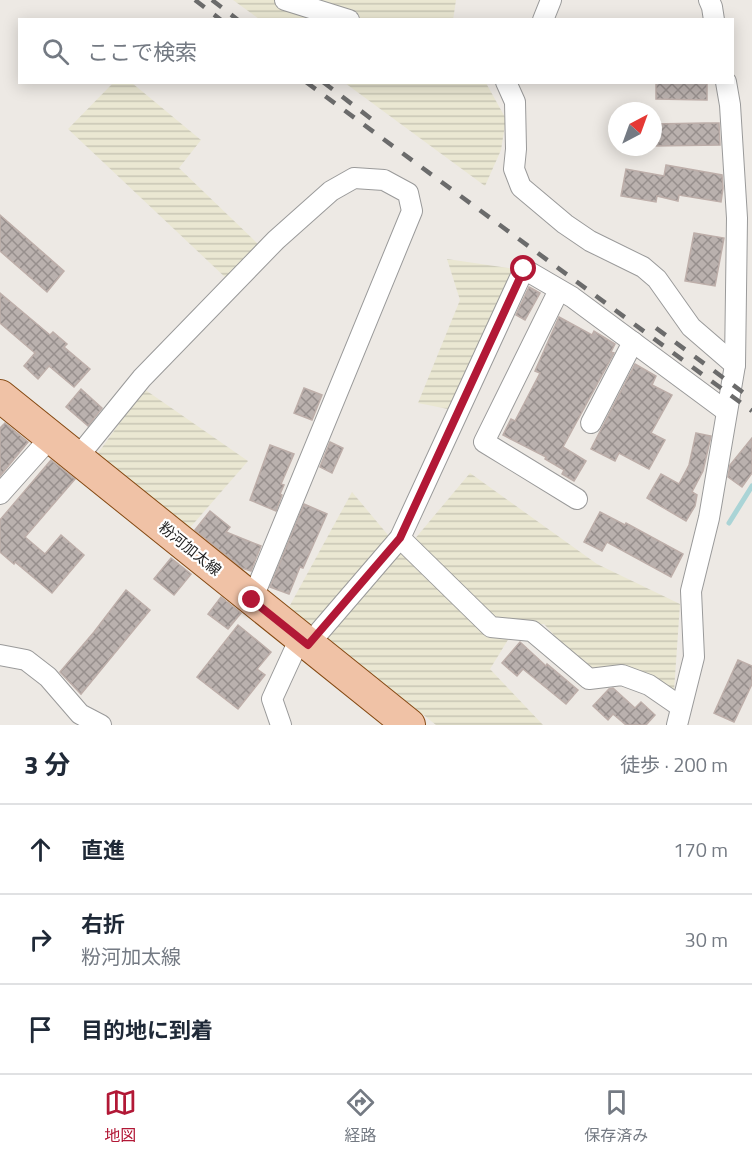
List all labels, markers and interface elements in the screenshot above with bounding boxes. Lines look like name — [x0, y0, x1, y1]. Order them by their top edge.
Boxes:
search box — [18, 18, 734, 84]
icon: search — [39, 35, 72, 68]
text: ここで検索 — [87, 35, 197, 69]
north arrow — [608, 102, 662, 156]
route start — [510, 255, 536, 281]
street label: 粉河加太線 — [154, 516, 227, 581]
route end — [238, 586, 264, 612]
text: 3 分 — [24, 745, 70, 784]
text: 徒歩 · 200 m — [620, 749, 728, 780]
icon: ahead — [24, 833, 57, 866]
text: 直進 — [81, 833, 125, 867]
text: 170 m — [673, 834, 728, 865]
text: 右折 — [81, 907, 125, 941]
icon: right — [24, 923, 57, 956]
text: 30 m — [684, 924, 728, 955]
text: 粉河加太線 — [81, 941, 181, 972]
icon: arrive — [24, 1013, 57, 1046]
text: 目的地に到着 — [81, 1013, 213, 1047]
tab: 地図 — [104, 1086, 137, 1147]
tab: 経路 — [344, 1086, 377, 1147]
tab: 保存済み — [584, 1086, 648, 1147]

